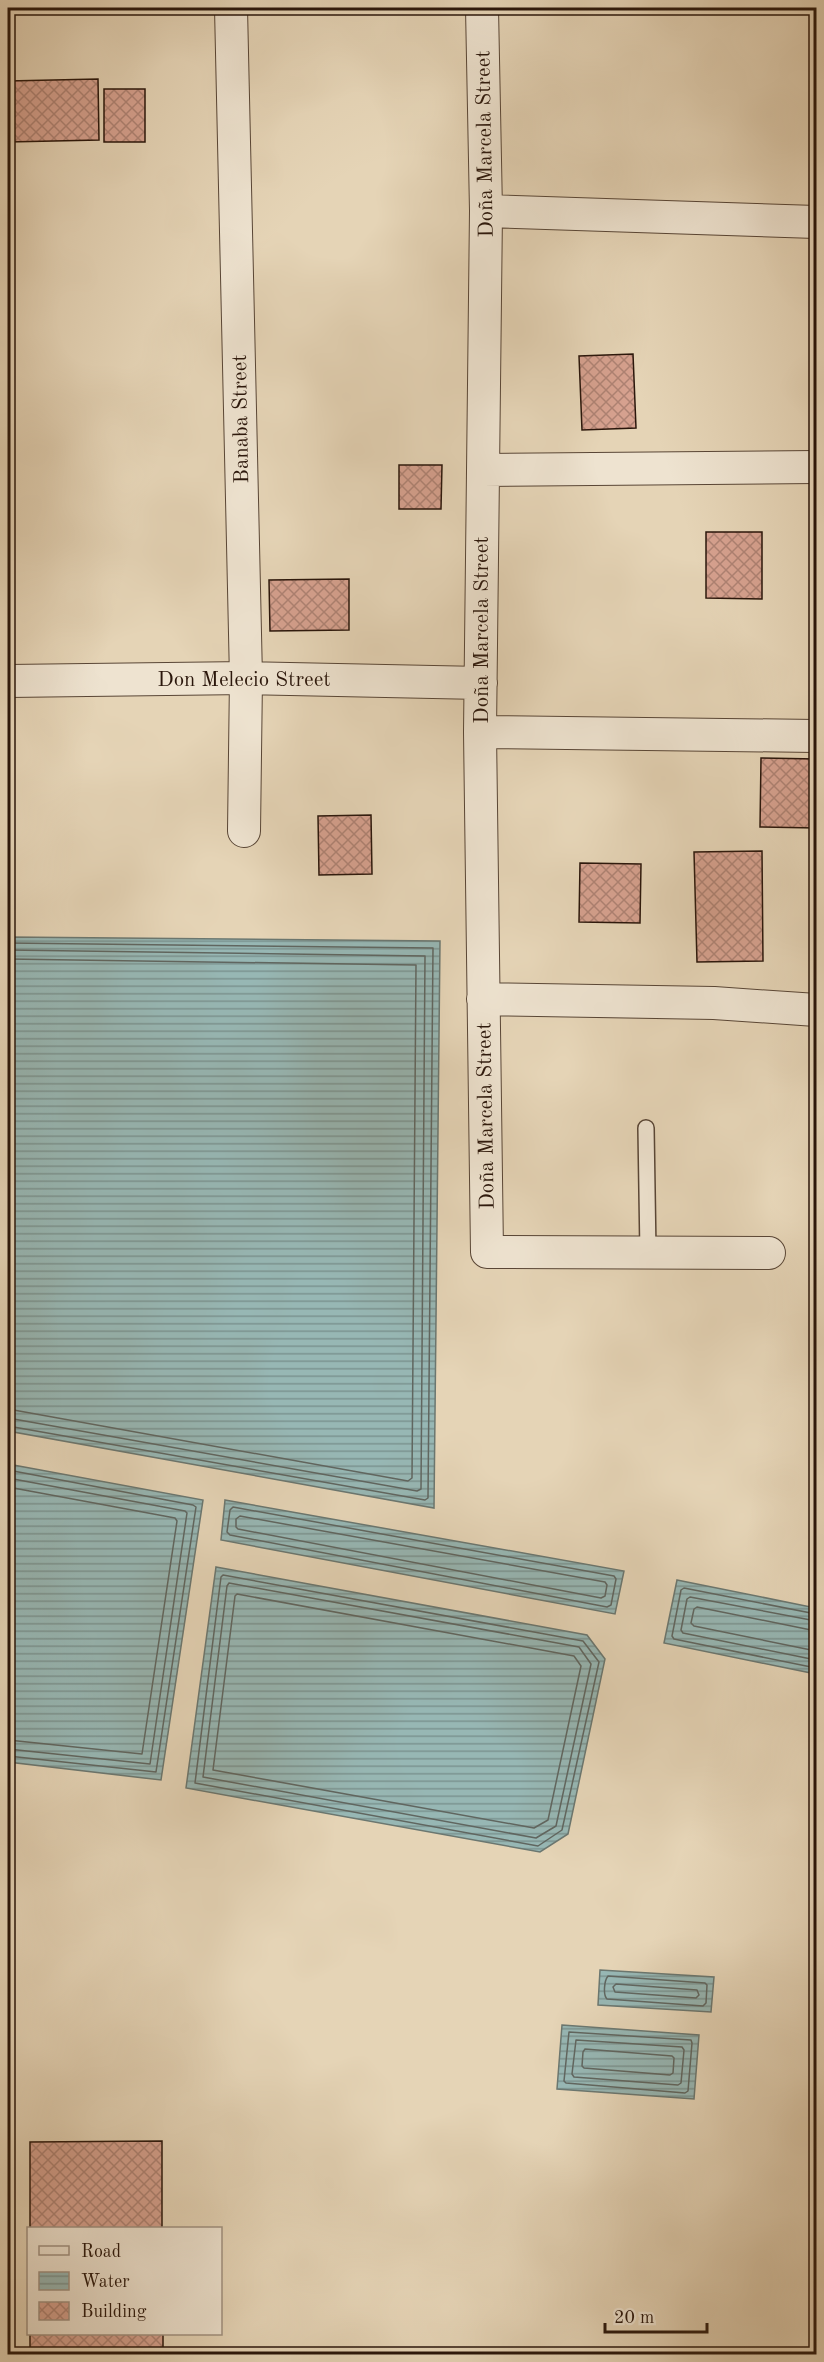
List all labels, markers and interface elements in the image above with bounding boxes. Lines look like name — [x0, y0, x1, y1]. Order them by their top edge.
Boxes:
street label: Doña Marcela Street — [473, 50, 498, 238]
street label: Banaba Street — [230, 354, 253, 484]
street label: Doña Marcela Street — [472, 536, 493, 724]
street label: Don Melecio Street — [157, 670, 331, 691]
street label: Doña Marcela Street — [474, 1022, 499, 1210]
legend — [27, 2227, 222, 2335]
text: Road — [81, 2243, 121, 2261]
text: Water — [81, 2273, 130, 2291]
scale bar — [605, 2296, 707, 2334]
text: Building — [81, 2303, 147, 2321]
text: 20 m — [614, 2309, 654, 2327]

